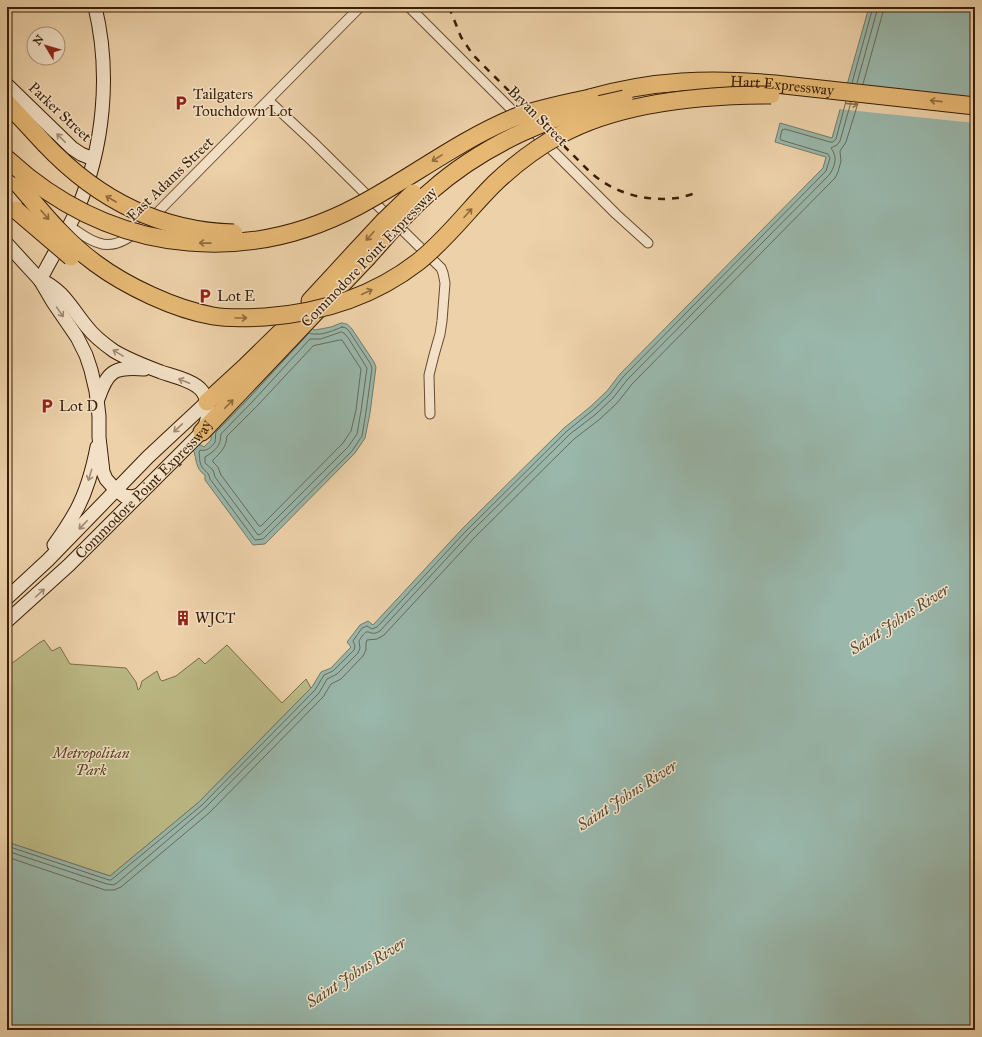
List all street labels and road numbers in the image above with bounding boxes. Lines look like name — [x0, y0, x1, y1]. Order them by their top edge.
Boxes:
street label: Hart Expressway — [730, 72, 836, 100]
street label: Parker Street — [25, 78, 96, 146]
street label: Bryan Street — [504, 82, 572, 150]
street label: East Adams Street — [123, 133, 218, 225]
street label: Commodore Point Expressway — [297, 182, 441, 331]
street label: Commodore Point Expressway — [71, 417, 216, 563]

